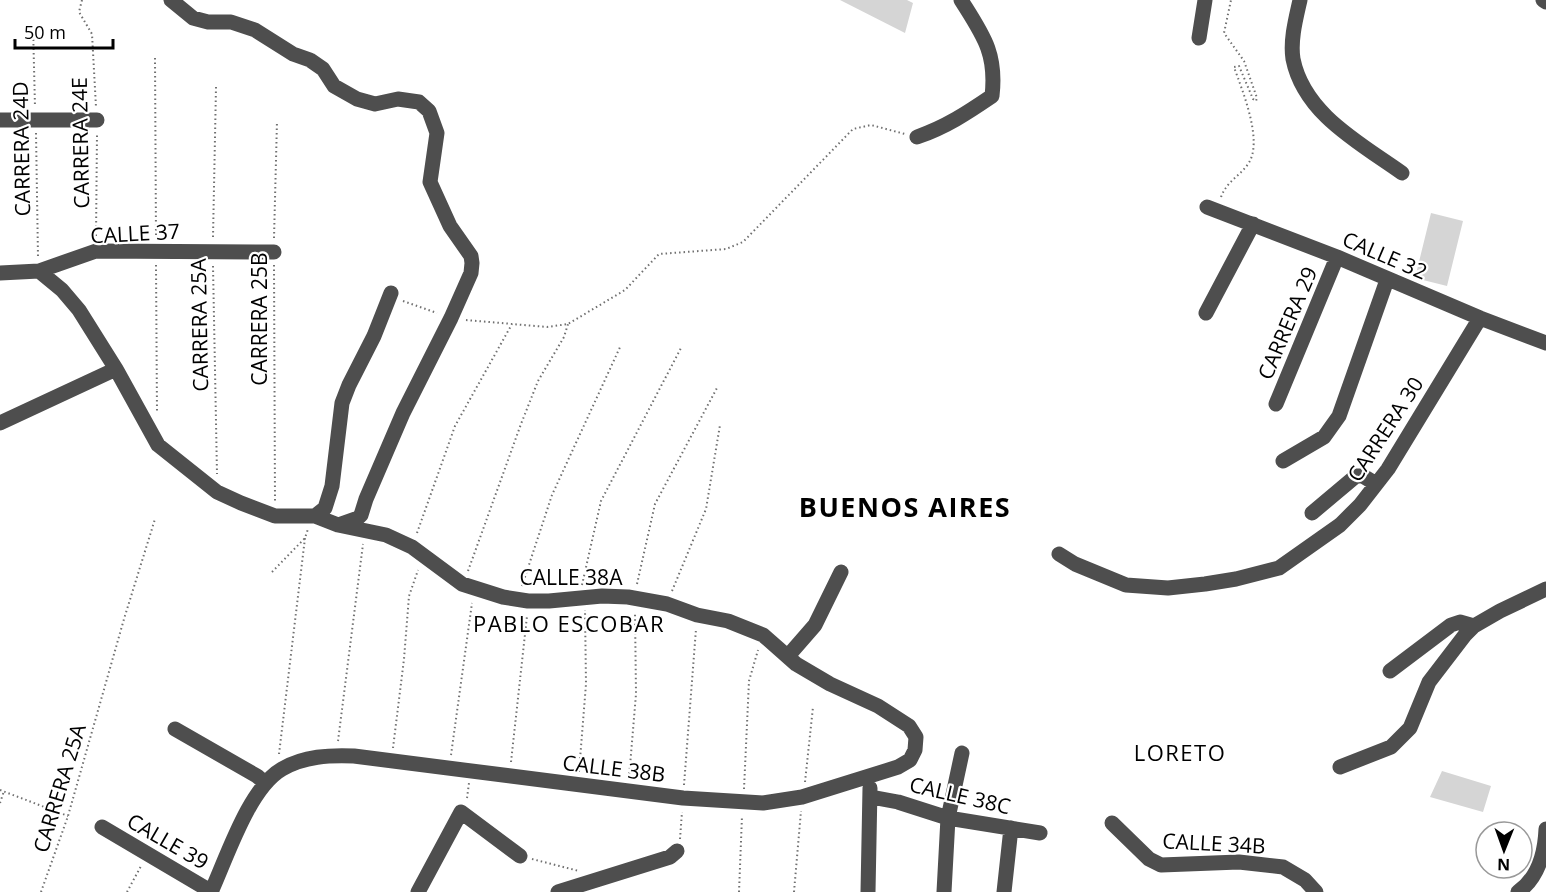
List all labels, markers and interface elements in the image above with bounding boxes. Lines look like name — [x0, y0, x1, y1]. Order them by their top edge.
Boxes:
scale bar — [15, 12, 112, 50]
text: 50 m — [24, 20, 66, 44]
street label: CARRERA 24E — [65, 77, 95, 209]
street label: CARRERA 24D — [6, 81, 36, 217]
street label: CALLE 37 — [90, 217, 180, 249]
street label: CALLE 32 — [1338, 225, 1432, 285]
street label: CARRERA 25B — [245, 252, 273, 386]
street label: CARRERA 25A — [184, 258, 214, 392]
street label: CARRERA 29 — [1251, 262, 1323, 384]
street label: CARRERA 30 — [1341, 371, 1429, 487]
district label: BUENOS AIRES — [799, 488, 1011, 525]
street label: CALLE 38A — [520, 563, 623, 591]
district label: PABLO ESCOBAR — [473, 608, 665, 638]
street label: CARRERA 25A — [26, 720, 92, 856]
district label: LORETO — [1134, 737, 1226, 767]
street label: CALLE 38B — [561, 748, 667, 788]
street label: CALLE 38C — [907, 770, 1013, 820]
street label: CALLE 39 — [122, 806, 214, 876]
north arrow — [1474, 820, 1534, 880]
street label: CALLE 34B — [1162, 826, 1266, 860]
text: N — [1497, 854, 1510, 876]

